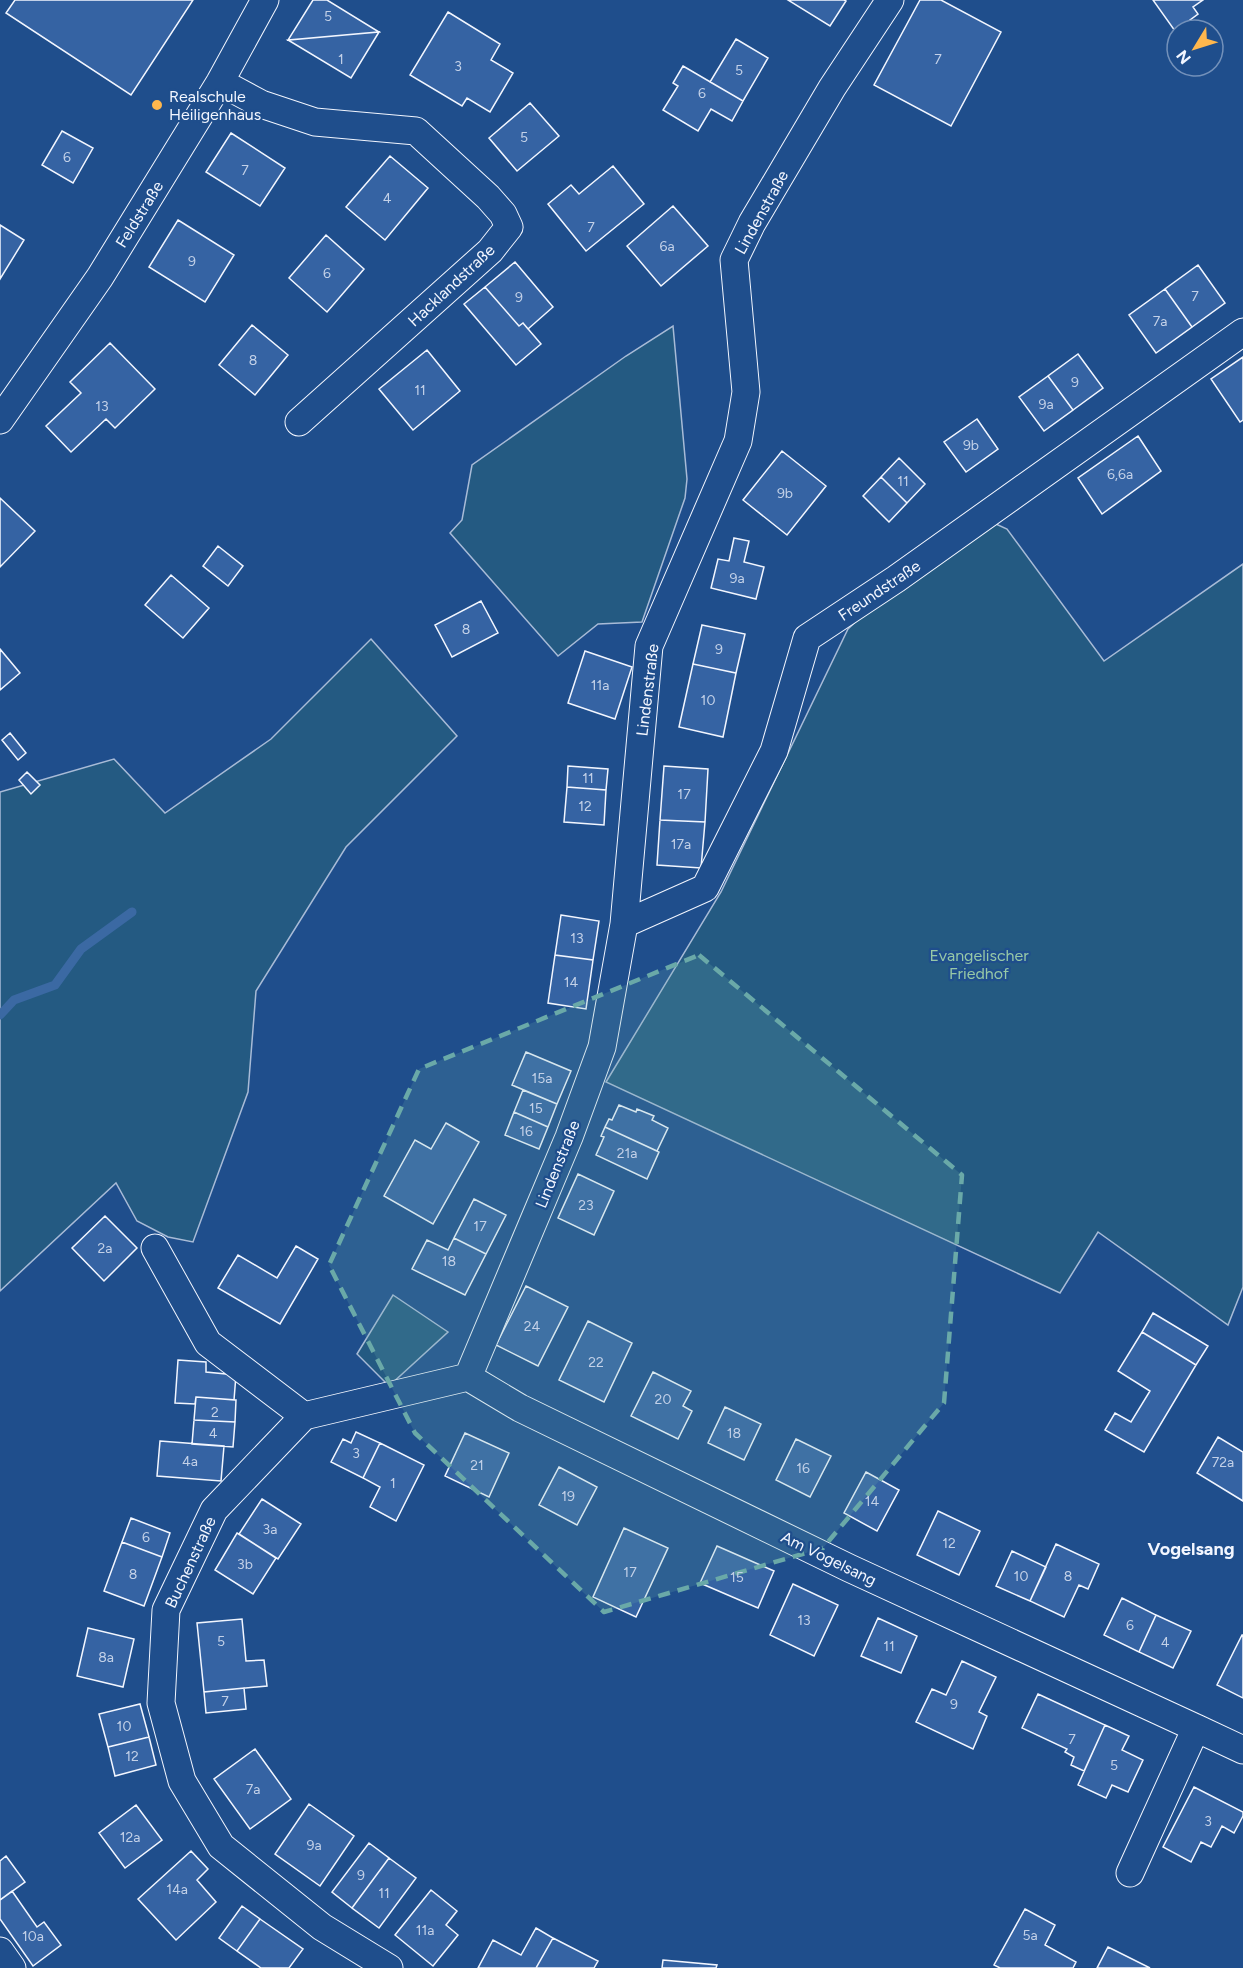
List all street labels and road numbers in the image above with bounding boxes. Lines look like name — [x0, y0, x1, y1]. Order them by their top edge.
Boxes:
street label: Lindenstraße — [731, 167, 792, 257]
street label: Feldstraße — [111, 177, 168, 251]
street label: Hacklandstraße — [404, 240, 499, 330]
street label: Freundstraße — [835, 556, 924, 625]
street label: Lindenstraße — [632, 643, 663, 737]
street label: Lindenstraße — [531, 1117, 584, 1211]
street label: Buchenstraße — [161, 1513, 220, 1611]
street label: Am Vogelsang — [778, 1527, 880, 1590]

